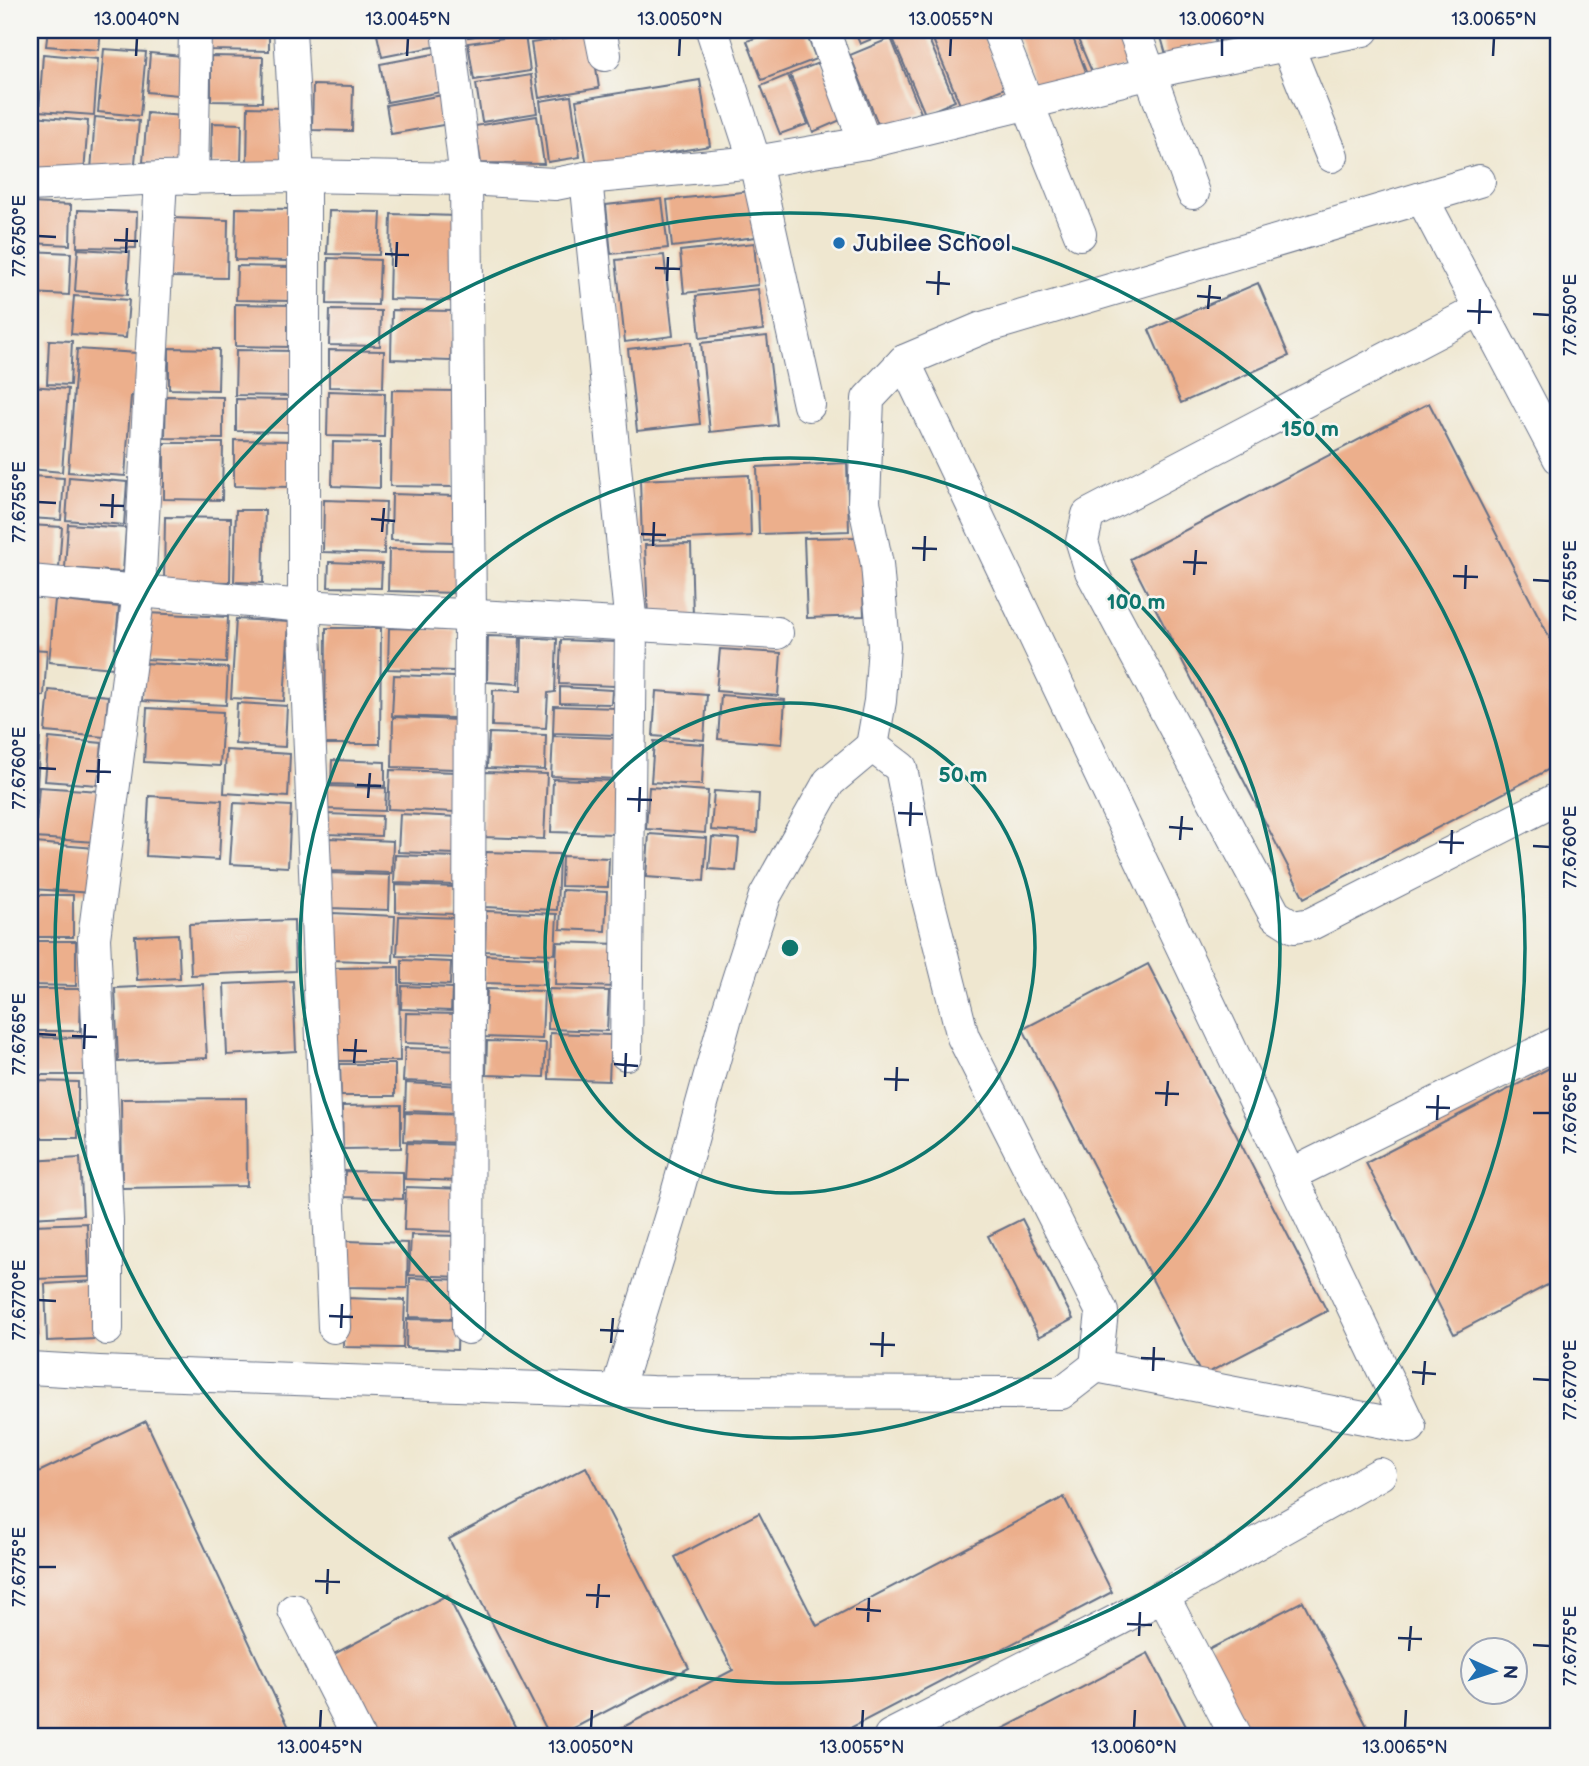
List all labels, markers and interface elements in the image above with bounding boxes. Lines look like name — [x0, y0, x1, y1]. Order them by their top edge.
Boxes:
text: 13.0040°N — [94, 9, 180, 30]
text: 13.0045°N — [365, 9, 451, 30]
text: 13.0050°N — [637, 9, 723, 30]
text: 13.0055°N — [909, 9, 993, 30]
text: 13.0060°N — [1179, 9, 1265, 30]
text: 13.0065°N — [1451, 9, 1537, 30]
text: 77.6750°E — [9, 195, 30, 277]
place label: Jubilee School — [853, 229, 1011, 258]
marker: Jubilee School — [831, 235, 847, 251]
text: 77.6750°E — [1560, 274, 1581, 356]
text: 150 m — [1281, 417, 1339, 442]
text: 77.6755°E — [9, 461, 30, 543]
text: 77.6755°E — [1560, 540, 1581, 622]
text: 100 m — [1107, 590, 1165, 615]
text: 77.6760°E — [9, 726, 30, 809]
text: 50 m — [939, 763, 987, 788]
text: 77.6760°E — [1560, 805, 1581, 888]
centre of rings — [778, 936, 802, 960]
text: 77.6765°E — [9, 993, 30, 1075]
text: 77.6765°E — [1560, 1072, 1581, 1154]
text: 77.6770°E — [9, 1260, 30, 1340]
text: 77.6770°E — [1560, 1340, 1581, 1420]
text: 77.6775°E — [9, 1527, 30, 1607]
text: 77.6775°E — [1560, 1606, 1581, 1686]
north arrow — [1460, 1636, 1530, 1706]
text: N — [1498, 1664, 1521, 1680]
text: 13.0045°N — [277, 1737, 363, 1758]
text: 13.0050°N — [548, 1737, 634, 1758]
text: 13.0055°N — [820, 1737, 904, 1758]
text: 13.0060°N — [1091, 1737, 1177, 1758]
text: 13.0065°N — [1362, 1737, 1448, 1758]

